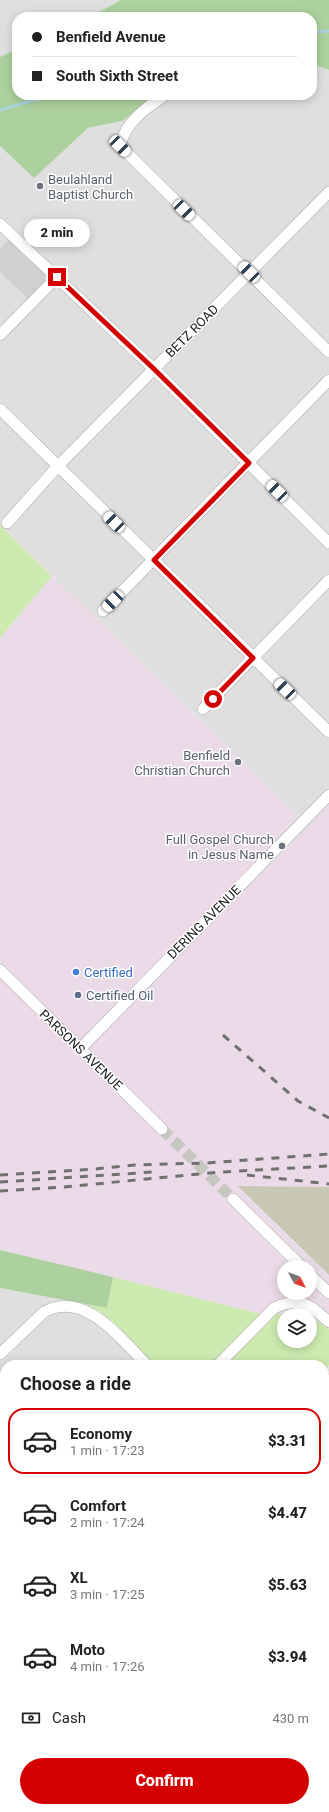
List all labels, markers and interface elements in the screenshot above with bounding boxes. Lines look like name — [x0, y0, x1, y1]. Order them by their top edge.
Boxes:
text: Benfield Avenue — [56, 28, 166, 46]
text: South Sixth Street — [56, 67, 178, 85]
car — [107, 133, 133, 159]
place label: Beulahland Baptist Church — [48, 172, 133, 202]
marker: Beulahland Baptist Church — [35, 181, 45, 191]
car — [171, 197, 197, 223]
callout: 2 min — [24, 219, 90, 247]
text: 2 min — [41, 225, 73, 240]
car — [236, 259, 262, 285]
route end — [48, 268, 66, 286]
street label: BETZ ROAD — [163, 302, 221, 360]
car — [264, 478, 290, 504]
car — [101, 509, 127, 535]
car — [100, 588, 126, 614]
car — [272, 676, 298, 702]
route start — [204, 690, 222, 708]
place label: Benfield Christian Church — [134, 748, 230, 778]
marker: Benfield Christian Church — [233, 757, 243, 767]
place label: Full Gospel Church in Jesus Name — [166, 832, 274, 862]
marker: Full Gospel Church in Jesus Name — [277, 841, 287, 851]
street label: DERING AVENUE — [164, 882, 244, 962]
place label: Certified — [84, 965, 133, 980]
marker: Certified — [71, 967, 81, 977]
place label: Certified Oil — [86, 988, 153, 1003]
marker: Certified Oil — [73, 990, 83, 1000]
street label: PARSONS AVENUE — [36, 1007, 126, 1093]
north arrow — [277, 1260, 317, 1300]
map controls — [277, 1260, 317, 1348]
button: layers — [277, 1308, 317, 1348]
text: Choose a ride — [20, 1373, 131, 1394]
icon: car — [22, 1423, 58, 1459]
text: Economy — [70, 1425, 132, 1443]
text: $3.31 — [268, 1432, 307, 1450]
text: 1 min · 17:23 — [70, 1443, 145, 1458]
icon: car — [22, 1495, 58, 1531]
text: Comfort — [70, 1497, 126, 1515]
text: $4.47 — [268, 1504, 307, 1522]
text: 2 min · 17:24 — [70, 1515, 145, 1530]
icon: car — [22, 1567, 58, 1603]
text: XL — [70, 1569, 88, 1587]
text: $5.63 — [268, 1576, 307, 1594]
text: 3 min · 17:25 — [70, 1587, 145, 1602]
icon: car — [22, 1639, 58, 1675]
text: Moto — [70, 1641, 105, 1659]
text: $3.94 — [268, 1648, 307, 1666]
text: 4 min · 17:26 — [70, 1659, 145, 1674]
icon: cash — [20, 1707, 42, 1729]
text: Cash — [52, 1709, 86, 1727]
text: 430 m — [272, 1711, 309, 1726]
button: Confirm — [20, 1758, 309, 1804]

